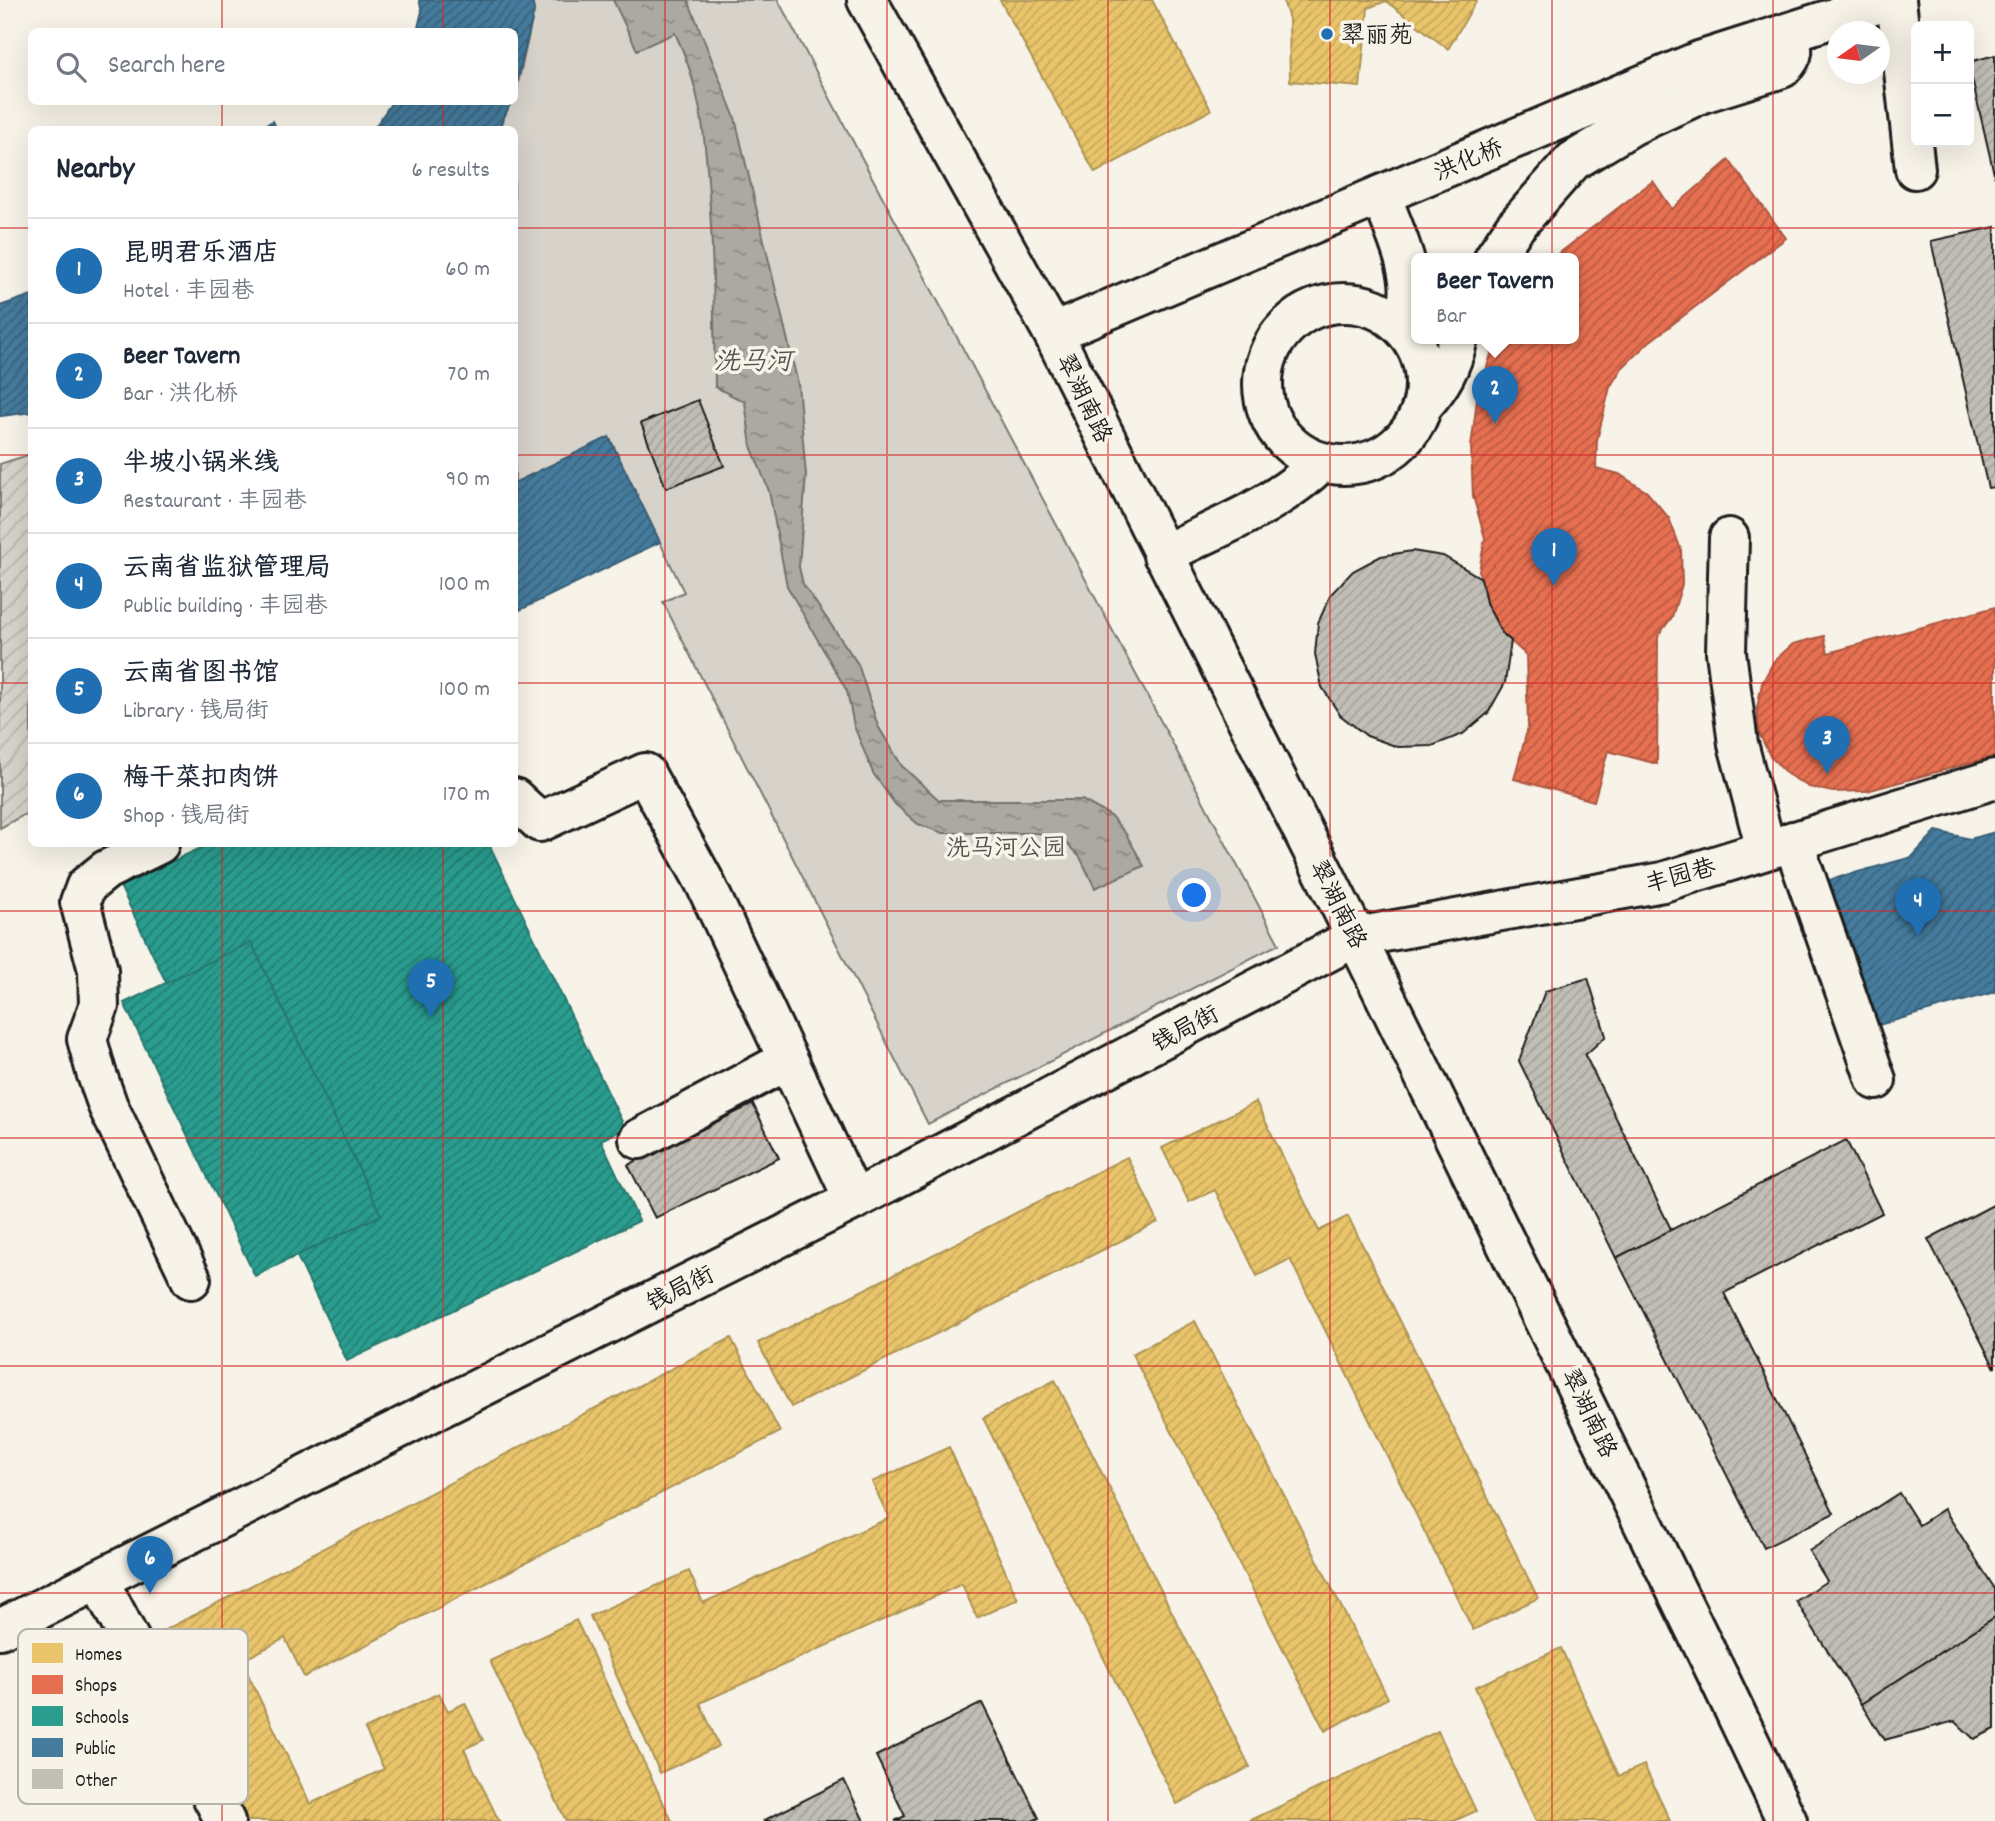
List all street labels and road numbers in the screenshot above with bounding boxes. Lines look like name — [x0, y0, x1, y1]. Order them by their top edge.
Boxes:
street label: 洪化桥 — [1429, 132, 1509, 191]
street label: 翠湖南路 — [1046, 349, 1119, 450]
street label: 丰园巷 — [1642, 852, 1720, 904]
street label: 翠湖南路 — [1299, 855, 1373, 956]
street label: 钱局街 — [1147, 999, 1226, 1063]
street label: 钱局街 — [642, 1259, 721, 1322]
street label: 翠湖南路 — [1551, 1364, 1624, 1465]

